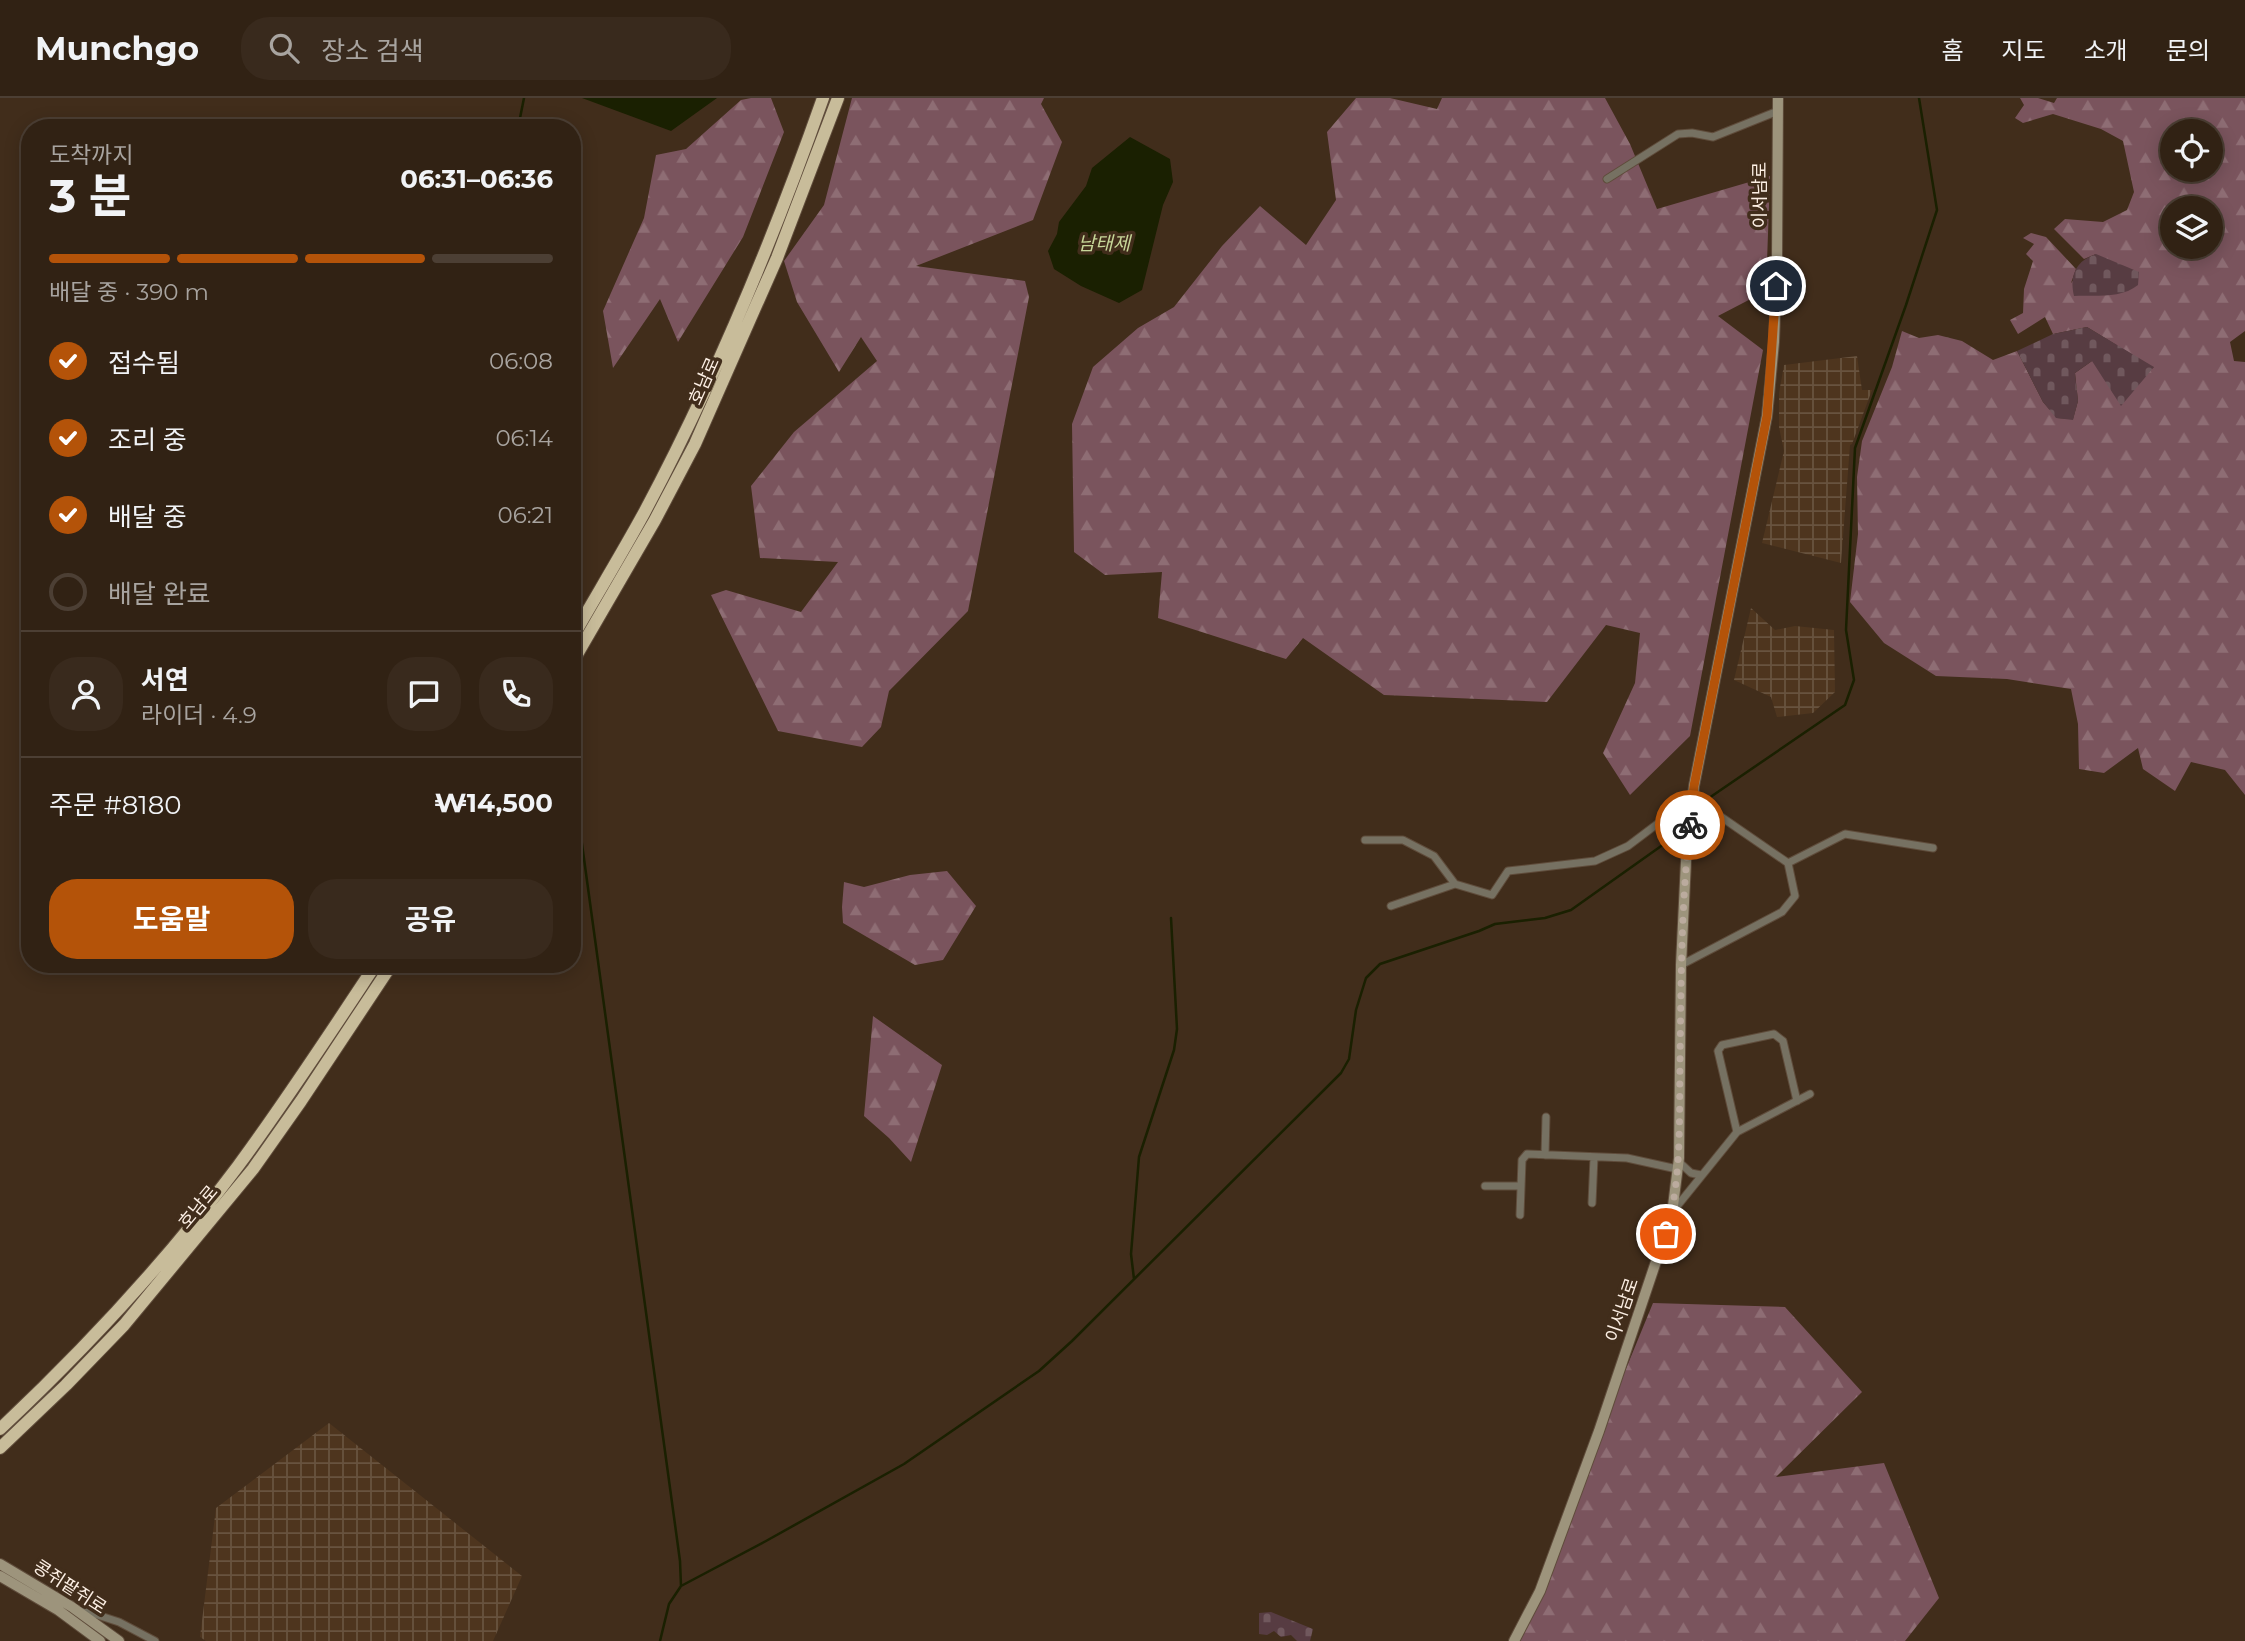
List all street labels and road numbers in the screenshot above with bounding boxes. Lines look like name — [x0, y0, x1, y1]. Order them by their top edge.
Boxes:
street label: 이서남로 — [1749, 162, 1771, 228]
street label: 호남로 — [684, 354, 724, 408]
street label: 호남로 — [174, 1181, 222, 1233]
street label: 이서남로 — [1601, 1275, 1643, 1345]
street label: 콩쥐팥쥐로 — [29, 1555, 111, 1619]

